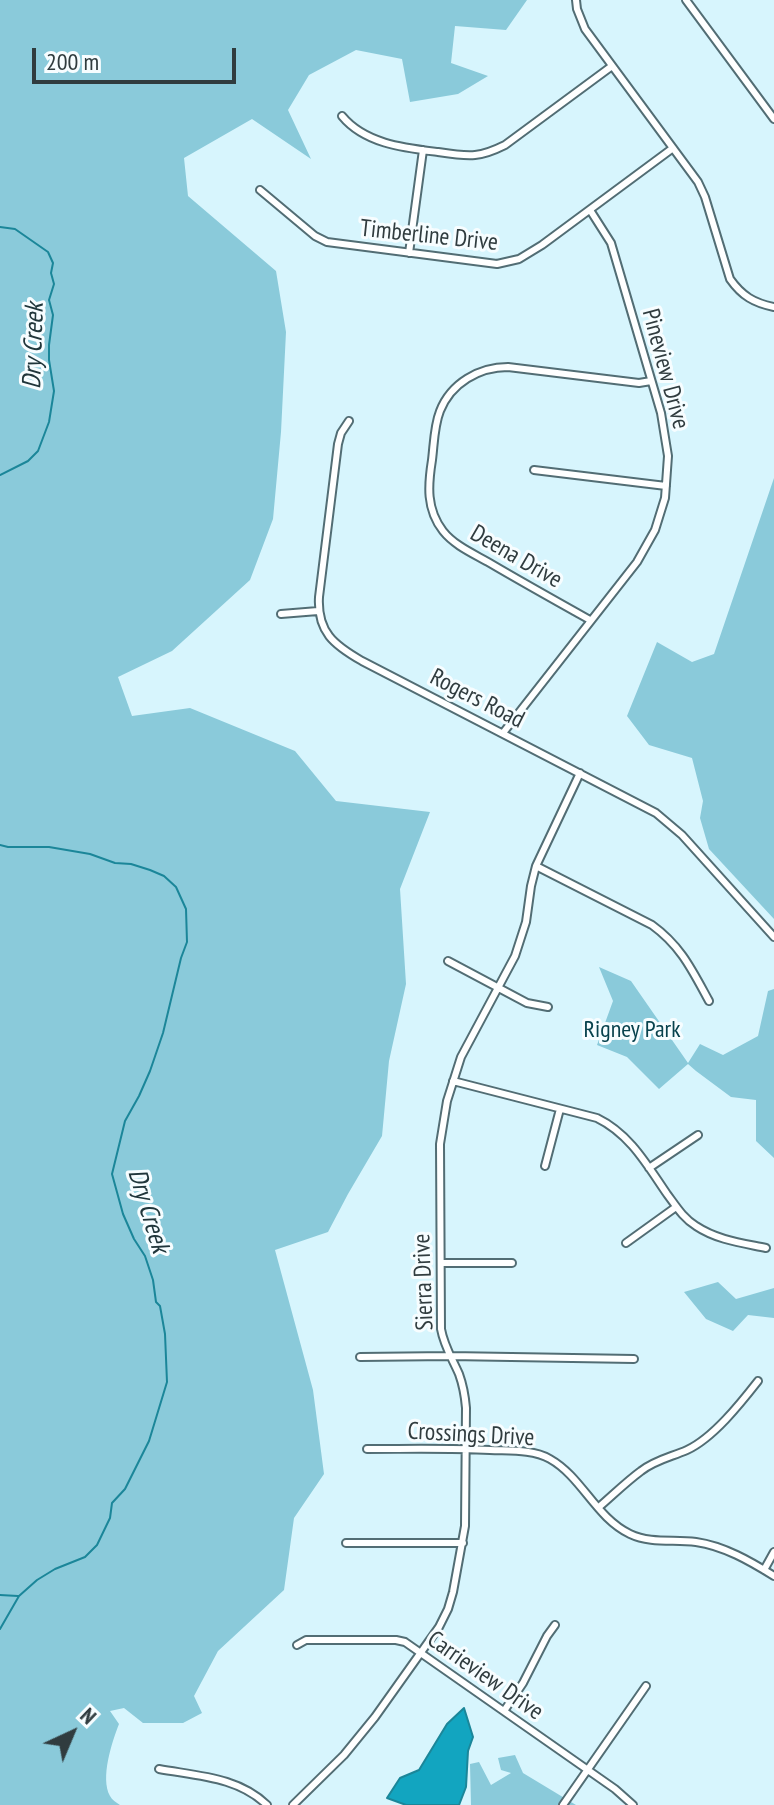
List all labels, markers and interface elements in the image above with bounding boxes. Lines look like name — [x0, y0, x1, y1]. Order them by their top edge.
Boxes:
scale bar — [36, 32, 240, 82]
text: 200 m — [46, 46, 99, 77]
street label: Timberline Drive — [359, 214, 499, 258]
water label: Dry Creek — [17, 302, 51, 390]
street label: Pineview Drive — [635, 306, 695, 432]
street label: Deena Drive — [465, 519, 567, 595]
street label: Rogers Road — [425, 663, 529, 735]
park label: Rigney Park — [584, 1016, 680, 1044]
water label: Dry Creek — [120, 1165, 176, 1257]
street label: Sierra Drive — [408, 1233, 440, 1331]
street label: Crossings Drive — [407, 1417, 535, 1453]
street label: Carrieview Drive — [421, 1625, 549, 1727]
north arrow — [32, 1693, 112, 1773]
text: N — [75, 1702, 103, 1730]

